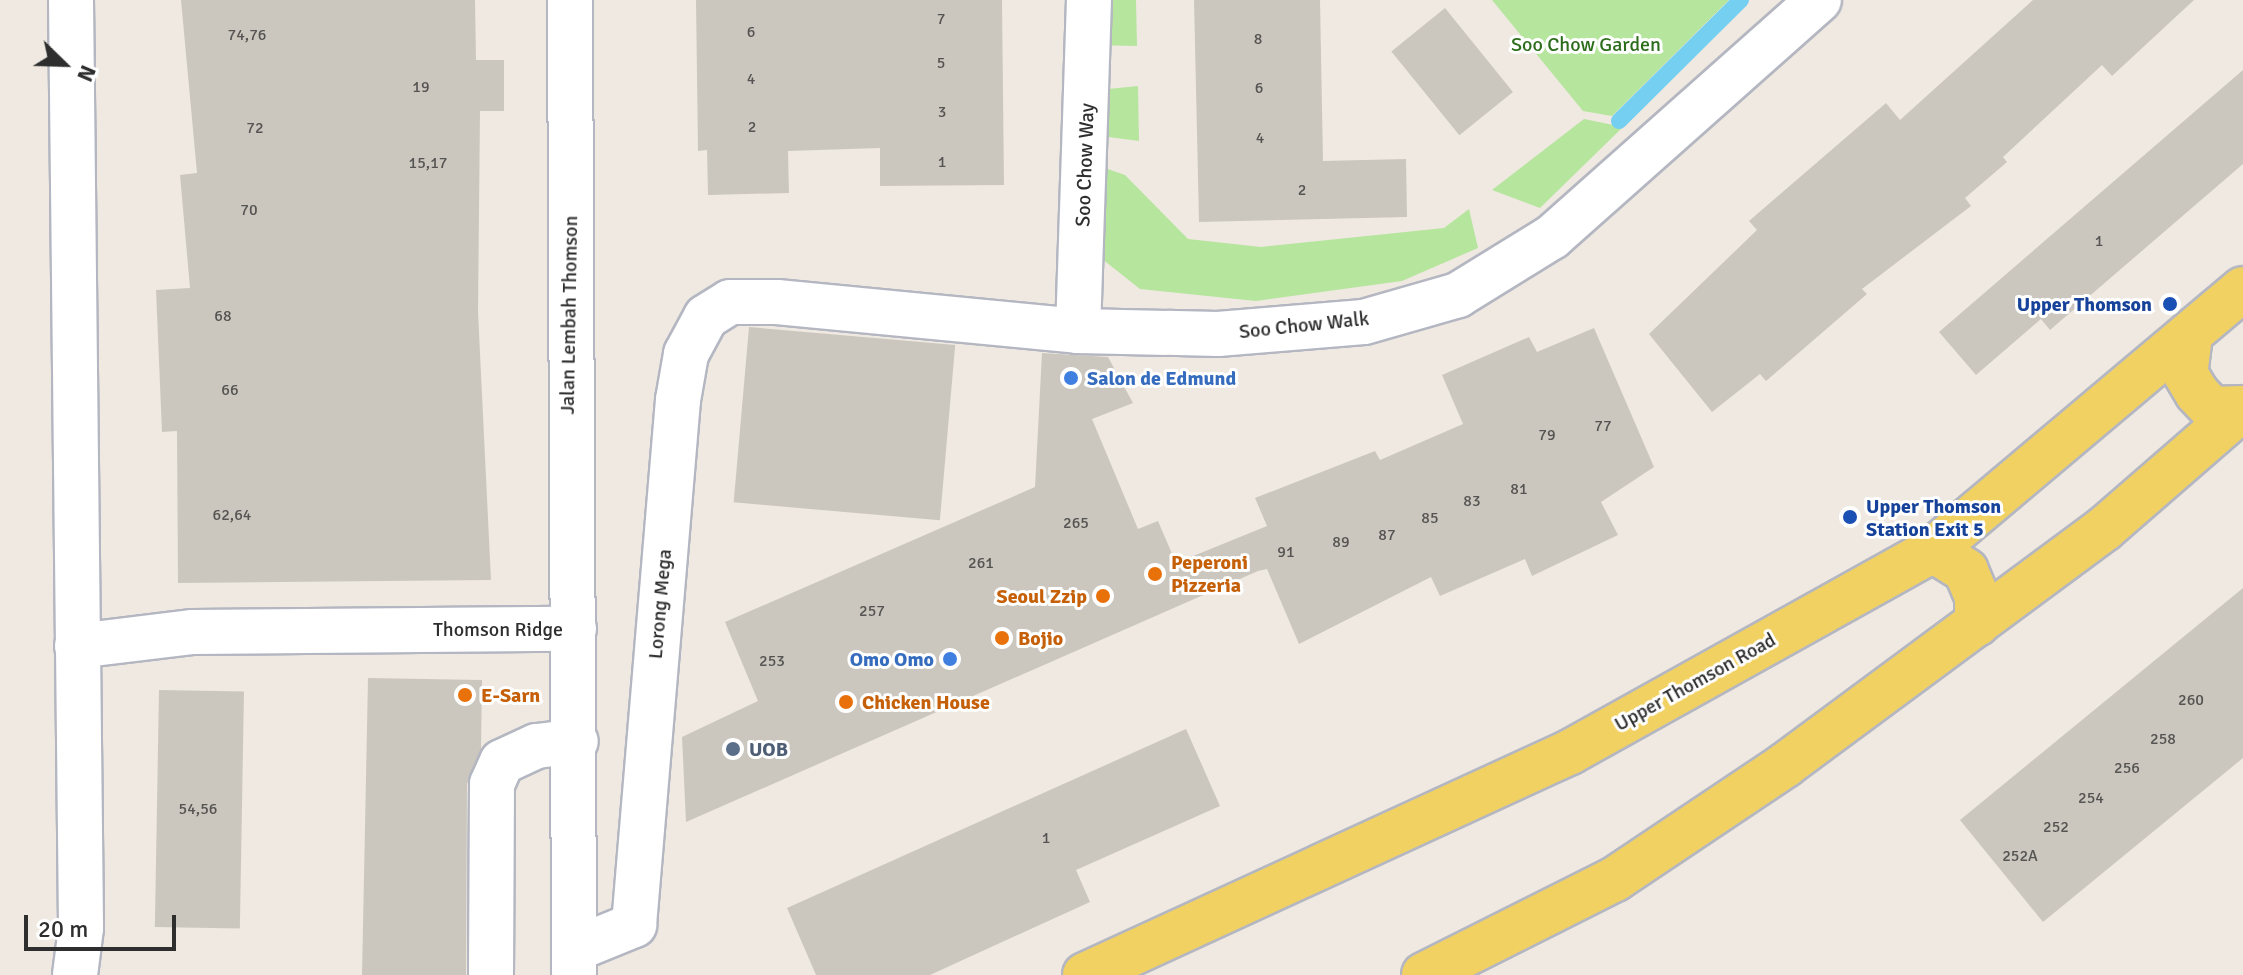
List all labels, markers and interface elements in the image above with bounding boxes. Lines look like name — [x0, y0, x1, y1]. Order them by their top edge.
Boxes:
house number: 7 — [937, 9, 945, 29]
house number: 6 — [747, 22, 755, 42]
north arrow — [24, 24, 104, 104]
house number: 74,76 — [228, 25, 266, 45]
house number: 8 — [1254, 29, 1262, 49]
park label: Soo Chow Garden — [1511, 32, 1661, 56]
house number: 5 — [937, 53, 945, 73]
text: N — [71, 61, 102, 86]
house number: 4 — [747, 69, 755, 89]
house number: 19 — [412, 77, 430, 97]
house number: 6 — [1255, 78, 1263, 98]
house number: 3 — [938, 102, 946, 122]
street label: Soo Chow Way — [1071, 103, 1099, 227]
house number: 2 — [748, 117, 756, 137]
house number: 72 — [246, 118, 264, 138]
house number: 4 — [1256, 128, 1264, 148]
house number: 1 — [938, 152, 946, 172]
house number: 15,17 — [409, 153, 447, 173]
house number: 2 — [1298, 180, 1306, 200]
house number: 70 — [240, 200, 258, 220]
street label: Jalan Lembah Thomson — [555, 215, 583, 415]
house number: 1 — [2095, 231, 2103, 251]
place label: Upper Thomson — [2017, 292, 2152, 316]
marker: Upper Thomson — [2159, 293, 2181, 315]
house number: 68 — [214, 306, 232, 326]
street label: Soo Chow Walk — [1238, 306, 1370, 344]
place label: Salon de Edmund — [1087, 366, 1236, 390]
marker: Salon de Edmund — [1062, 369, 1080, 387]
house number: 66 — [221, 380, 239, 400]
house number: 77 — [1594, 416, 1612, 436]
house number: 79 — [1538, 425, 1556, 445]
house number: 81 — [1510, 479, 1528, 499]
house number: 83 — [1463, 491, 1481, 511]
place label: Upper Thomson Station Exit 5 — [1866, 494, 2001, 541]
house number: 62,64 — [213, 505, 251, 525]
house number: 85 — [1421, 508, 1439, 528]
marker: Upper Thomson Station Exit 5 — [1841, 508, 1859, 526]
house number: 265 — [1063, 513, 1089, 533]
house number: 87 — [1378, 525, 1396, 545]
house number: 89 — [1332, 532, 1350, 552]
house number: 91 — [1277, 542, 1295, 562]
street label: Lorong Mega — [643, 548, 677, 660]
place label: Peperoni Pizzeria — [1171, 550, 1248, 597]
house number: 261 — [968, 553, 994, 573]
marker: Peperoni Pizzeria — [1146, 565, 1164, 583]
place label: Seoul Zzip — [997, 584, 1087, 608]
marker: Seoul Zzip — [1094, 587, 1112, 605]
house number: 257 — [859, 601, 885, 621]
street label: Thomson Ridge — [433, 617, 563, 641]
place label: Bojio — [1018, 626, 1063, 650]
street label: Upper Thomson Road — [1610, 628, 1780, 736]
marker: Bojio — [993, 629, 1011, 647]
place label: Omo Omo — [850, 647, 934, 671]
marker: Omo Omo — [941, 650, 959, 668]
house number: 253 — [759, 651, 785, 671]
place label: E-Sarn — [481, 683, 540, 707]
marker: E-Sarn — [456, 686, 474, 704]
place label: Chicken House — [862, 690, 990, 714]
house number: 260 — [2178, 690, 2204, 710]
marker: Chicken House — [837, 693, 855, 711]
house number: 258 — [2150, 729, 2176, 749]
place label: UOB — [749, 737, 788, 761]
marker: UOB — [724, 740, 742, 758]
house number: 256 — [2114, 758, 2140, 778]
house number: 254 — [2078, 788, 2104, 808]
house number: 54,56 — [179, 799, 217, 819]
house number: 252 — [2043, 817, 2069, 837]
house number: 1 — [1042, 828, 1050, 848]
house number: 252A — [2002, 846, 2038, 866]
scale bar — [28, 899, 180, 949]
text: 20 m — [38, 914, 88, 944]

